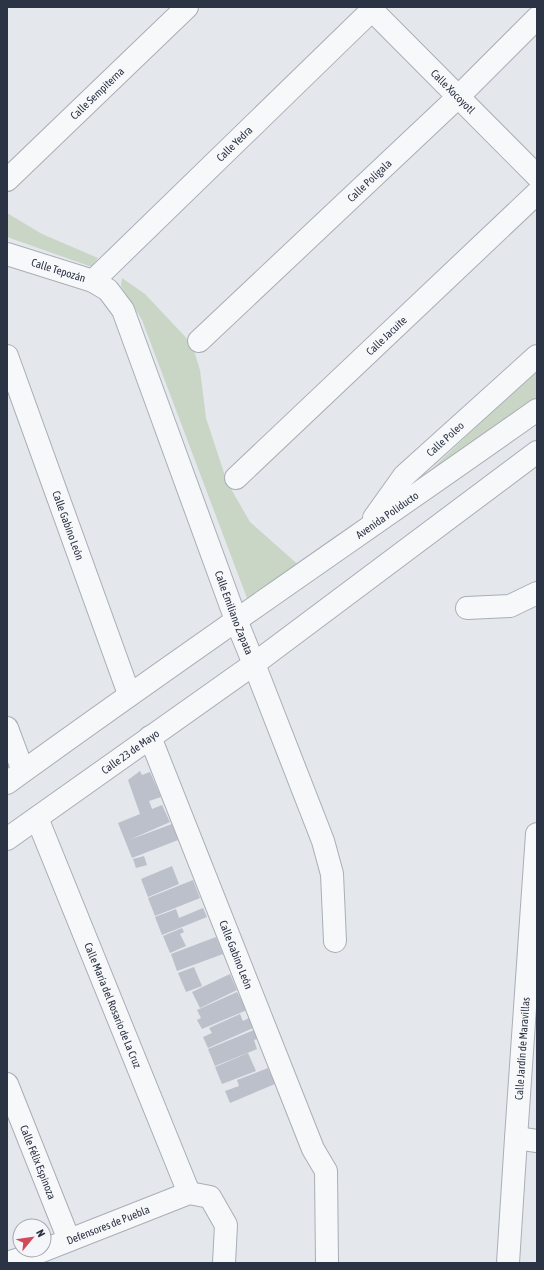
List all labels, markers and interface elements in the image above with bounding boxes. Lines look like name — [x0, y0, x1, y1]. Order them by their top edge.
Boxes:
street label: Calle Sempiterna — [68, 65, 126, 122]
street label: Calle Xocoyotl — [428, 67, 477, 116]
street label: Calle Yedra — [214, 124, 255, 164]
street label: Calle Polígala — [345, 157, 394, 204]
street label: Calle Tepozán — [30, 256, 87, 284]
street label: Calle Jacuite — [364, 314, 409, 358]
street label: Calle Poleo — [424, 419, 466, 459]
street label: Calle Gabino León — [50, 489, 86, 562]
street label: Avenida Poliducto — [354, 489, 421, 541]
street label: Calle Emiliano Zapata — [213, 569, 255, 656]
street label: Calle 23 de Mayo — [99, 727, 161, 776]
street label: Calle Gabino León — [217, 919, 255, 991]
street label: Calle María del Rosario de La Cruz — [82, 941, 144, 1070]
street label: Calle Jardín de Maravillas — [513, 996, 532, 1100]
street label: Calle Félix Espinoza — [18, 1123, 58, 1201]
street label: Defensores de Puebla — [65, 1203, 151, 1247]
north arrow — [12, 1218, 52, 1258]
text: N — [34, 1227, 48, 1239]

